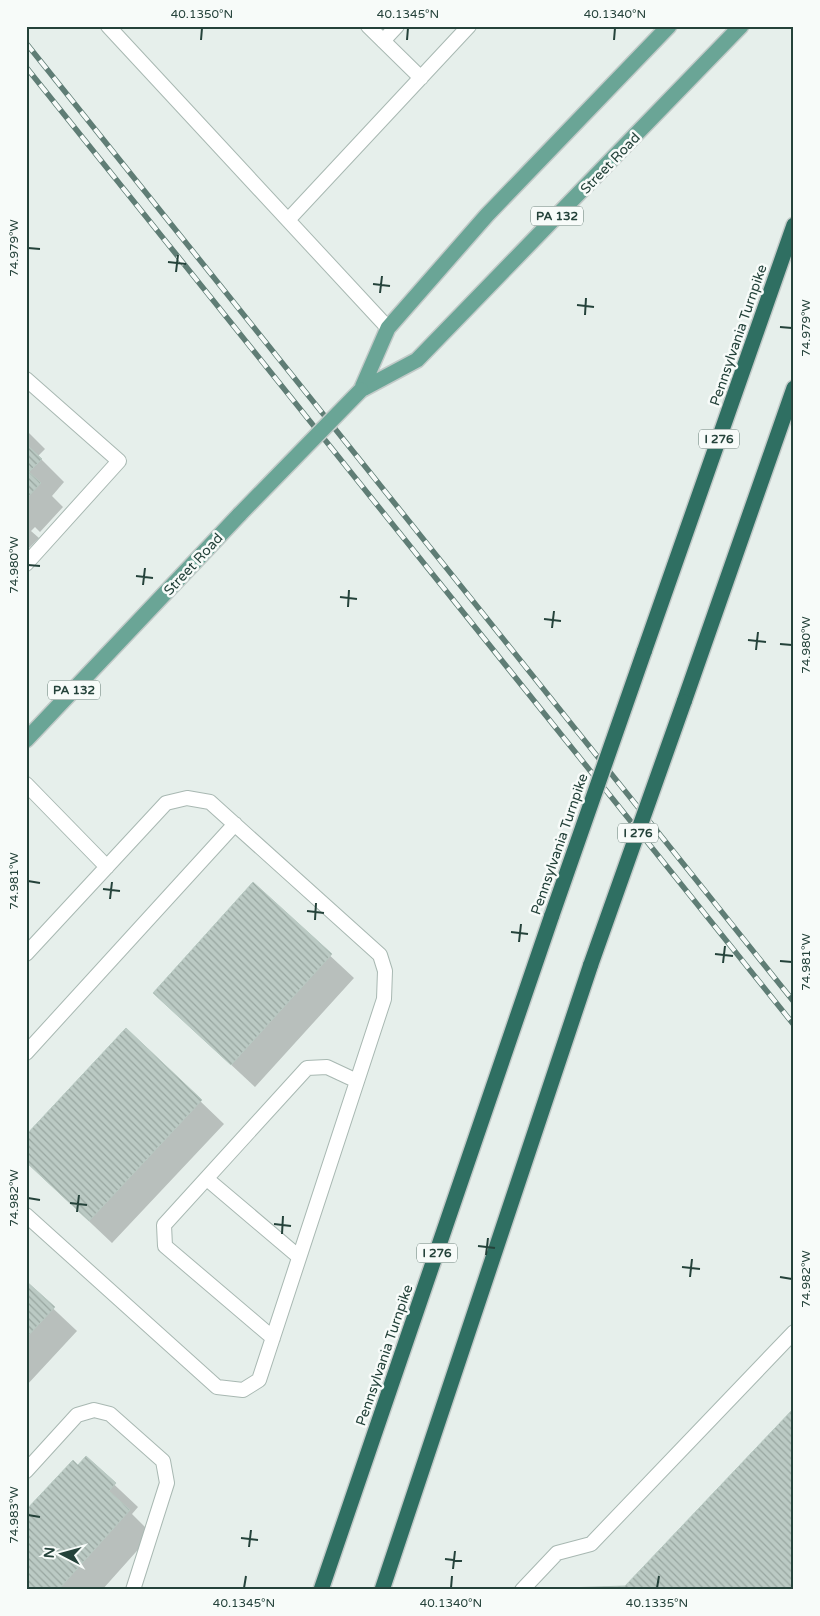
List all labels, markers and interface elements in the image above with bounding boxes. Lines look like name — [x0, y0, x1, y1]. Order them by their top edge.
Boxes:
text: 40.1350°N — [171, 7, 233, 21]
text: 40.1345°N — [377, 7, 439, 21]
text: 40.1340°N — [584, 7, 646, 21]
street label: Street Road — [577, 129, 644, 198]
road number: PA 132 — [531, 207, 583, 226]
text: 74.979°W — [7, 219, 21, 277]
street label: Pennsylvania Turnpike — [706, 262, 771, 408]
text: 74.979°W — [799, 299, 813, 357]
road number: I 276 — [699, 429, 739, 448]
street label: Street Road — [160, 530, 226, 599]
text: 74.980°W — [7, 536, 21, 594]
text: 74.980°W — [799, 616, 813, 674]
road number: PA 132 — [48, 680, 100, 700]
street label: Pennsylvania Turnpike — [527, 771, 592, 917]
road number: I 276 — [618, 824, 658, 842]
text: 74.981°W — [7, 852, 21, 910]
text: 74.981°W — [799, 933, 813, 991]
text: 74.982°W — [7, 1169, 21, 1227]
road number: I 276 — [417, 1244, 457, 1262]
text: 74.982°W — [799, 1250, 813, 1308]
street label: Pennsylvania Turnpike — [352, 1282, 417, 1428]
text: 74.983°W — [7, 1486, 21, 1544]
north arrow — [38, 1528, 88, 1578]
text: N — [41, 1546, 59, 1559]
text: 40.1345°N — [213, 1596, 275, 1610]
text: 40.1340°N — [420, 1596, 482, 1610]
text: 40.1335°N — [626, 1596, 688, 1610]

